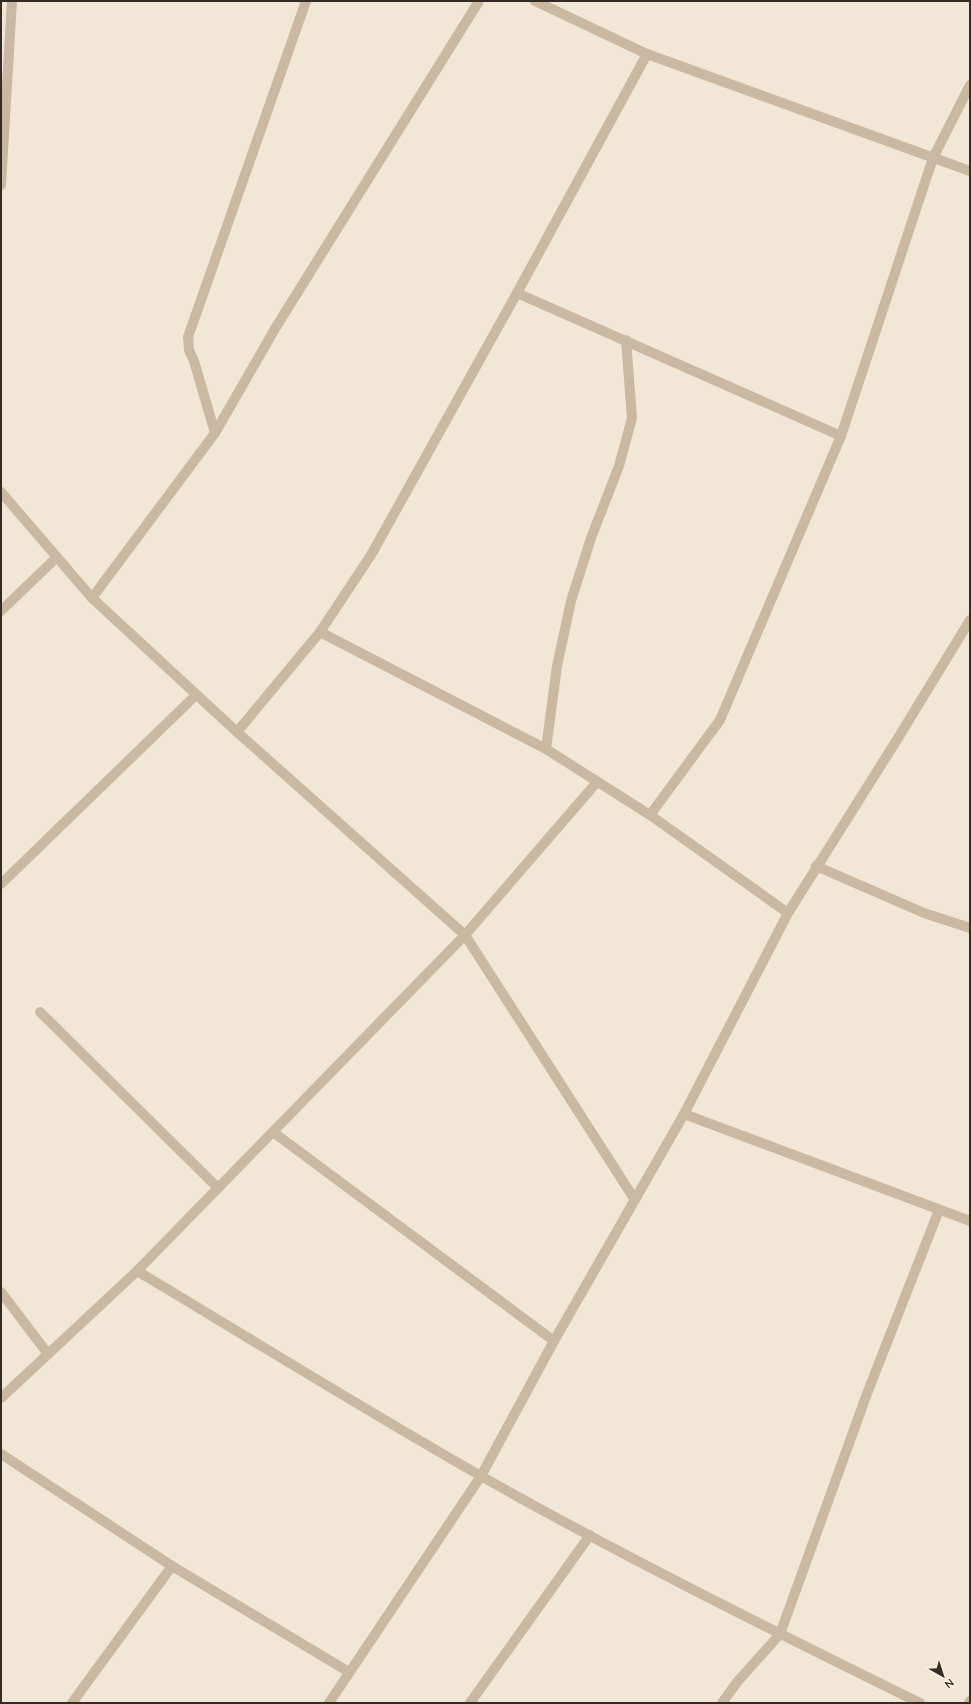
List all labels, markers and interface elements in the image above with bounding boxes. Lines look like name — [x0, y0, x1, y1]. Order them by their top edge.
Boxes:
north arrow — [923, 1656, 963, 1696]
text: N — [942, 1676, 957, 1692]

